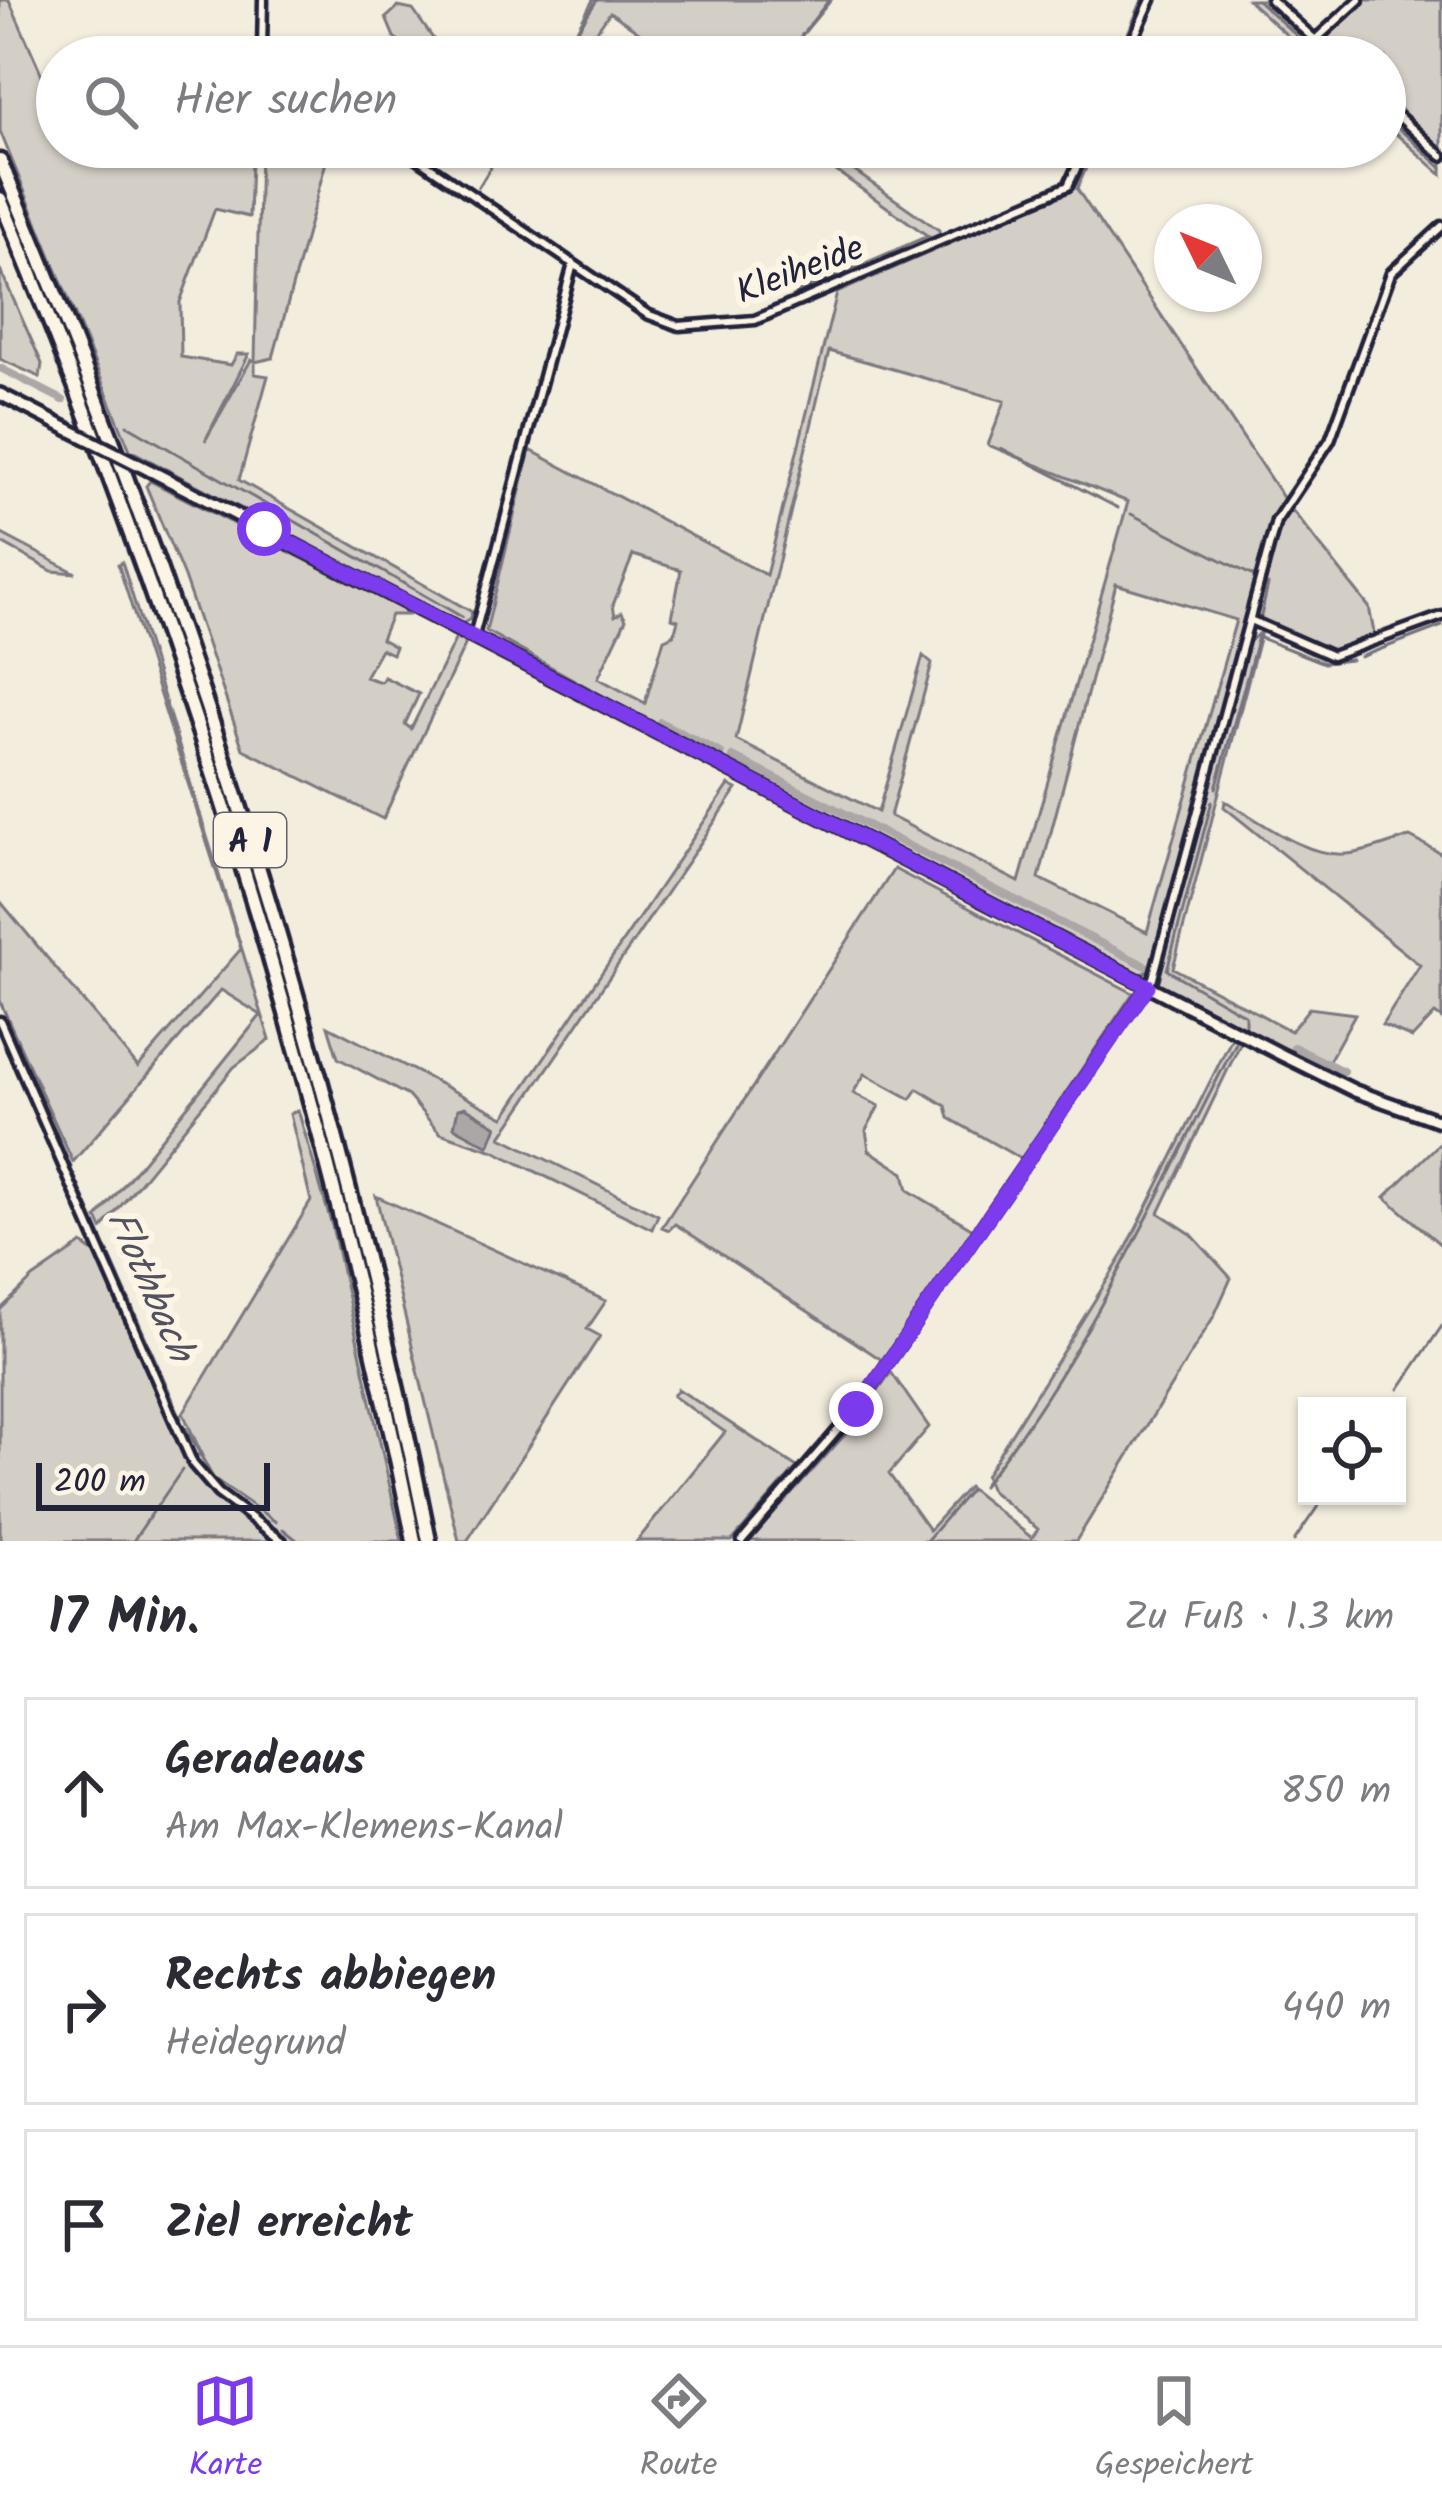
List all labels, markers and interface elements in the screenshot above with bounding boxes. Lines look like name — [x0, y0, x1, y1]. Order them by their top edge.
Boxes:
search box — [36, 36, 1406, 168]
text: Hier suchen — [174, 66, 397, 138]
icon: search — [78, 69, 144, 135]
north arrow — [1154, 204, 1262, 312]
street label: Kleiheide — [728, 221, 873, 322]
route start — [237, 502, 291, 556]
road number: A 1 — [214, 813, 286, 867]
water label: Flothbach — [87, 1201, 211, 1375]
route end — [829, 1382, 883, 1436]
map controls — [1298, 1397, 1406, 1505]
button: locate — [1298, 1397, 1406, 1505]
scale bar — [36, 1457, 270, 1510]
text: 200 m — [54, 1457, 146, 1510]
text: 17 Min. — [48, 1579, 199, 1660]
text: Zu Fuß · 1.3 km — [1124, 1588, 1394, 1650]
text: Geradeaus — [165, 1726, 365, 1798]
icon: ahead — [51, 1760, 117, 1826]
text: 850 m — [1280, 1762, 1391, 1824]
text: Am Max-Klemens-Kanal — [165, 1798, 563, 1860]
text: Rechts abbiegen — [165, 1942, 496, 2014]
icon: right — [51, 1976, 117, 2042]
text: 440 m — [1282, 1978, 1391, 2040]
text: Heidegrund — [165, 2014, 345, 2076]
text: Ziel erreicht — [165, 2189, 413, 2261]
icon: arrive — [51, 2192, 117, 2258]
tab: Karte — [189, 2368, 262, 2493]
tab: Route — [640, 2368, 717, 2493]
tab: Gespeichert — [1095, 2368, 1253, 2493]

